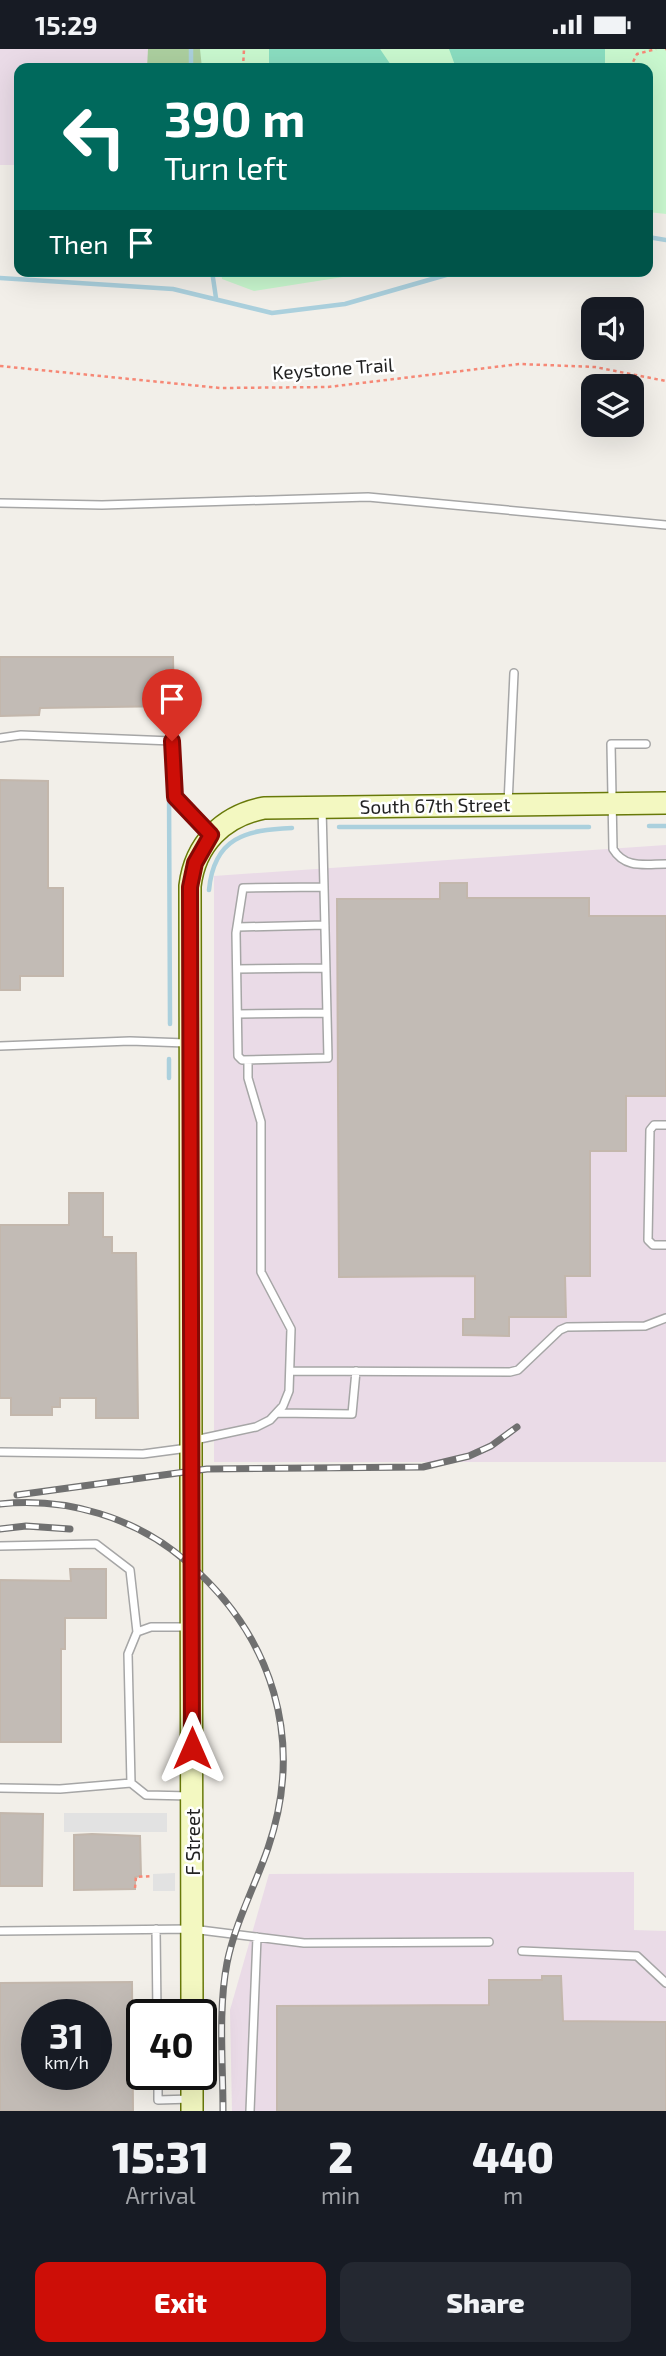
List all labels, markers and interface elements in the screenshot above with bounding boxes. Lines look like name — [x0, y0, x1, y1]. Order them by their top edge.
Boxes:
text: 15:29 — [35, 9, 98, 40]
text: 390 m — [164, 88, 305, 147]
icon: left — [49, 91, 140, 182]
text: Turn left — [164, 148, 288, 186]
icon: arrive — [122, 224, 160, 262]
text: Then — [49, 228, 108, 259]
map controls — [581, 297, 644, 437]
button: sound — [581, 297, 644, 360]
street label: Keystone Trail — [272, 352, 395, 384]
button: layers — [581, 374, 644, 437]
pin — [142, 669, 202, 741]
icon: arrive — [153, 680, 191, 718]
street label: South 67th Street — [359, 792, 511, 818]
position arrow — [155, 1711, 229, 1785]
street label: F Street — [181, 1809, 204, 1875]
speed limit sign: 40 — [126, 1999, 217, 2090]
text: 31 — [49, 2014, 84, 2056]
text: km/h — [44, 2051, 89, 2073]
text: 15:31 — [112, 2131, 209, 2181]
text: 2 — [328, 2131, 353, 2181]
text: 440 — [472, 2131, 554, 2181]
text: Arrival — [125, 2181, 195, 2209]
text: min — [321, 2181, 360, 2209]
text: m — [503, 2181, 523, 2209]
button: Exit — [35, 2262, 326, 2342]
button: Share — [340, 2262, 631, 2342]

